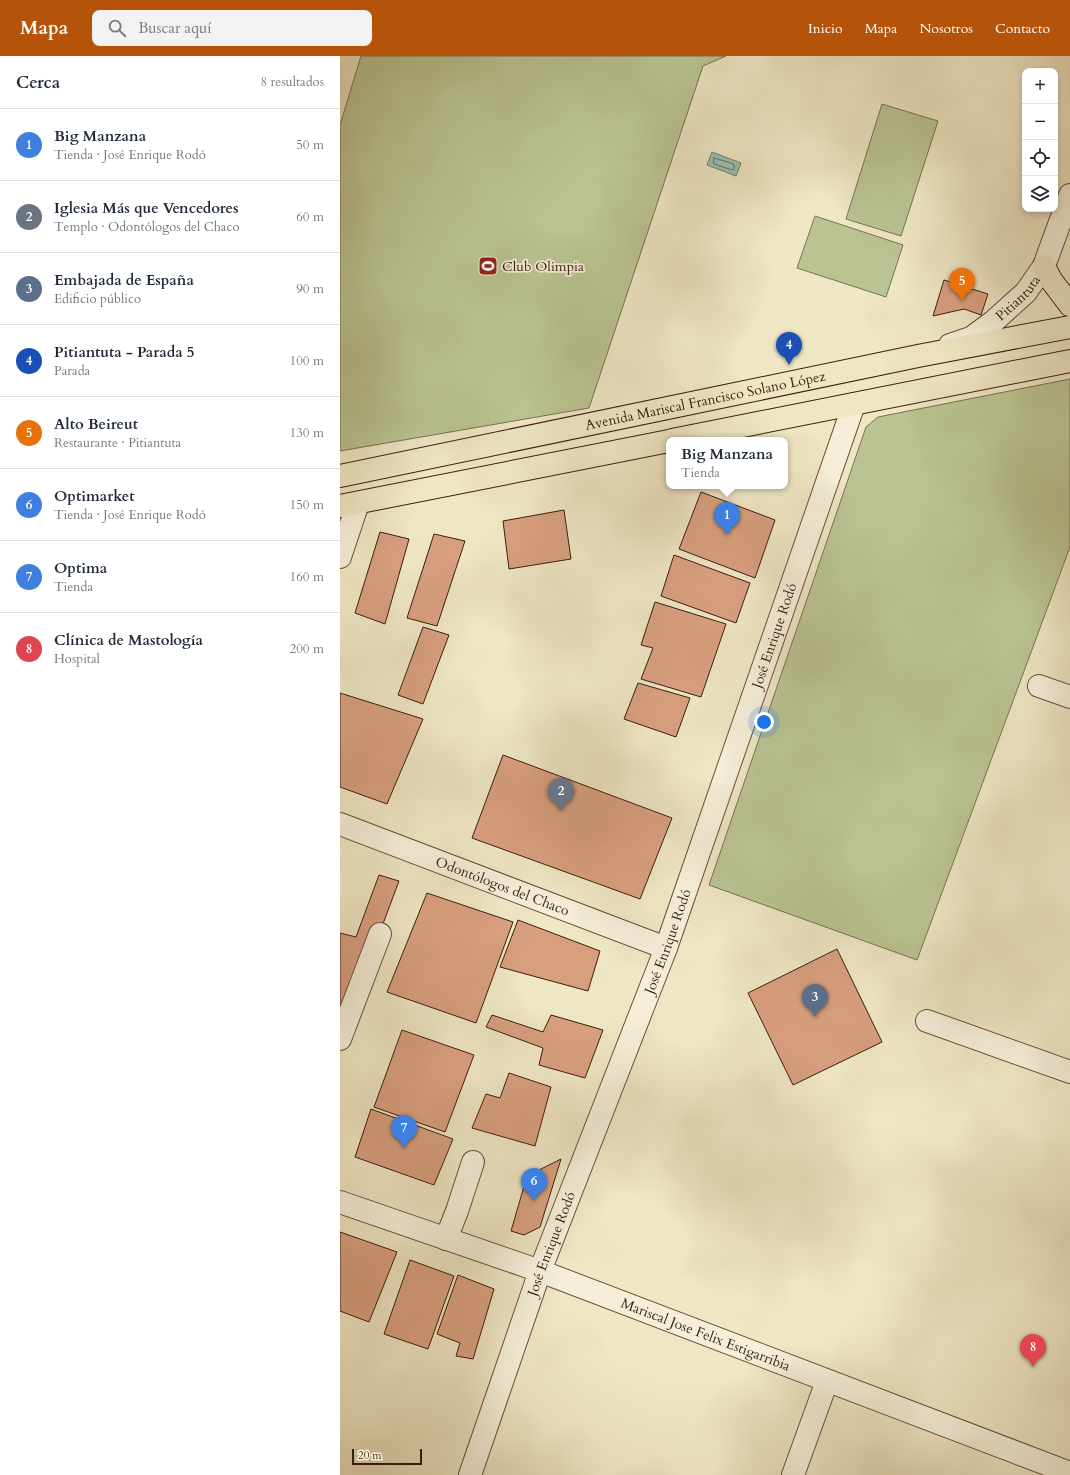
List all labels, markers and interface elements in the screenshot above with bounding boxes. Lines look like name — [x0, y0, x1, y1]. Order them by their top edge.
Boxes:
search box — [92, 10, 372, 46]
text: Mapa — [20, 15, 68, 41]
icon: search — [106, 17, 128, 39]
text: Buscar aquí — [138, 18, 211, 38]
text: Inicio — [808, 19, 843, 38]
text: Mapa — [865, 19, 897, 38]
text: Nosotros — [919, 19, 973, 38]
text: Contacto — [995, 19, 1050, 38]
map controls — [1022, 68, 1058, 212]
button: + — [1022, 68, 1058, 104]
text: Cerca — [16, 71, 60, 94]
text: 8 resultados — [260, 73, 324, 91]
button: − — [1022, 104, 1058, 140]
text: Big Manzana — [54, 126, 146, 146]
text: 1 — [26, 136, 32, 154]
text: 50 m — [296, 136, 324, 154]
button: locate — [1022, 140, 1058, 176]
text: Tienda · José Enrique Rodó — [54, 146, 206, 164]
button: layers — [1022, 176, 1058, 212]
text: Iglesia Más que Vencedores — [54, 198, 238, 218]
text: 2 — [26, 208, 32, 226]
text: 60 m — [296, 208, 324, 226]
text: Templo · Odontólogos del Chaco — [54, 218, 239, 236]
sports icon: Club Olimpia — [477, 255, 499, 277]
place label: Club Olimpia — [502, 257, 584, 276]
pin: 5 — [949, 268, 975, 301]
text: Embajada de España — [54, 270, 194, 290]
street label: Pitiantuta — [991, 271, 1044, 325]
text: 3 — [26, 280, 32, 298]
text: 90 m — [296, 280, 324, 298]
text: Edificio público — [54, 290, 141, 308]
pin: 4 — [776, 332, 802, 365]
text: Pitiantuta - Parada 5 — [54, 342, 194, 362]
text: 4 — [26, 352, 32, 370]
text: 100 m — [290, 352, 324, 370]
text: Parada — [54, 362, 90, 380]
street label: Avenida Mariscal Francisco Solano López — [583, 366, 828, 434]
text: Alto Beireut — [54, 414, 138, 434]
text: 5 — [26, 424, 32, 442]
text: 130 m — [290, 424, 324, 442]
text: Restaurante · Pitiantuta — [54, 434, 181, 452]
popup — [666, 437, 788, 489]
text: Big Manzana — [681, 444, 773, 464]
text: Tienda — [681, 464, 720, 482]
text: Optimarket — [54, 486, 135, 506]
text: 6 — [26, 496, 32, 514]
text: 150 m — [290, 496, 324, 514]
pin: 1 — [714, 502, 740, 535]
text: Tienda · José Enrique Rodó — [54, 506, 206, 524]
text: Optima — [54, 558, 107, 578]
text: 7 — [26, 568, 32, 586]
text: 160 m — [290, 568, 324, 586]
text: Tienda — [54, 578, 93, 596]
street label: José Enrique Rodó — [746, 580, 801, 693]
text: Clínica de Mastología — [54, 630, 203, 650]
text: 8 — [26, 640, 32, 658]
text: 200 m — [290, 640, 324, 658]
text: Hospital — [54, 650, 100, 668]
your location — [754, 712, 774, 732]
pin: 2 — [548, 778, 574, 811]
street label: Odontólogos del Chaco — [433, 852, 573, 920]
street label: José Enrique Rodó — [639, 886, 695, 999]
pin: 3 — [802, 984, 828, 1017]
pin: 7 — [391, 1115, 417, 1148]
pin: 6 — [521, 1168, 547, 1201]
street label: José Enrique Rodó — [522, 1188, 580, 1300]
street label: Mariscal Jose Felix Estigarribia — [618, 1293, 793, 1375]
pin: 8 — [1020, 1334, 1046, 1367]
scale bar — [352, 1447, 422, 1466]
text: 20 m — [358, 1448, 382, 1463]

